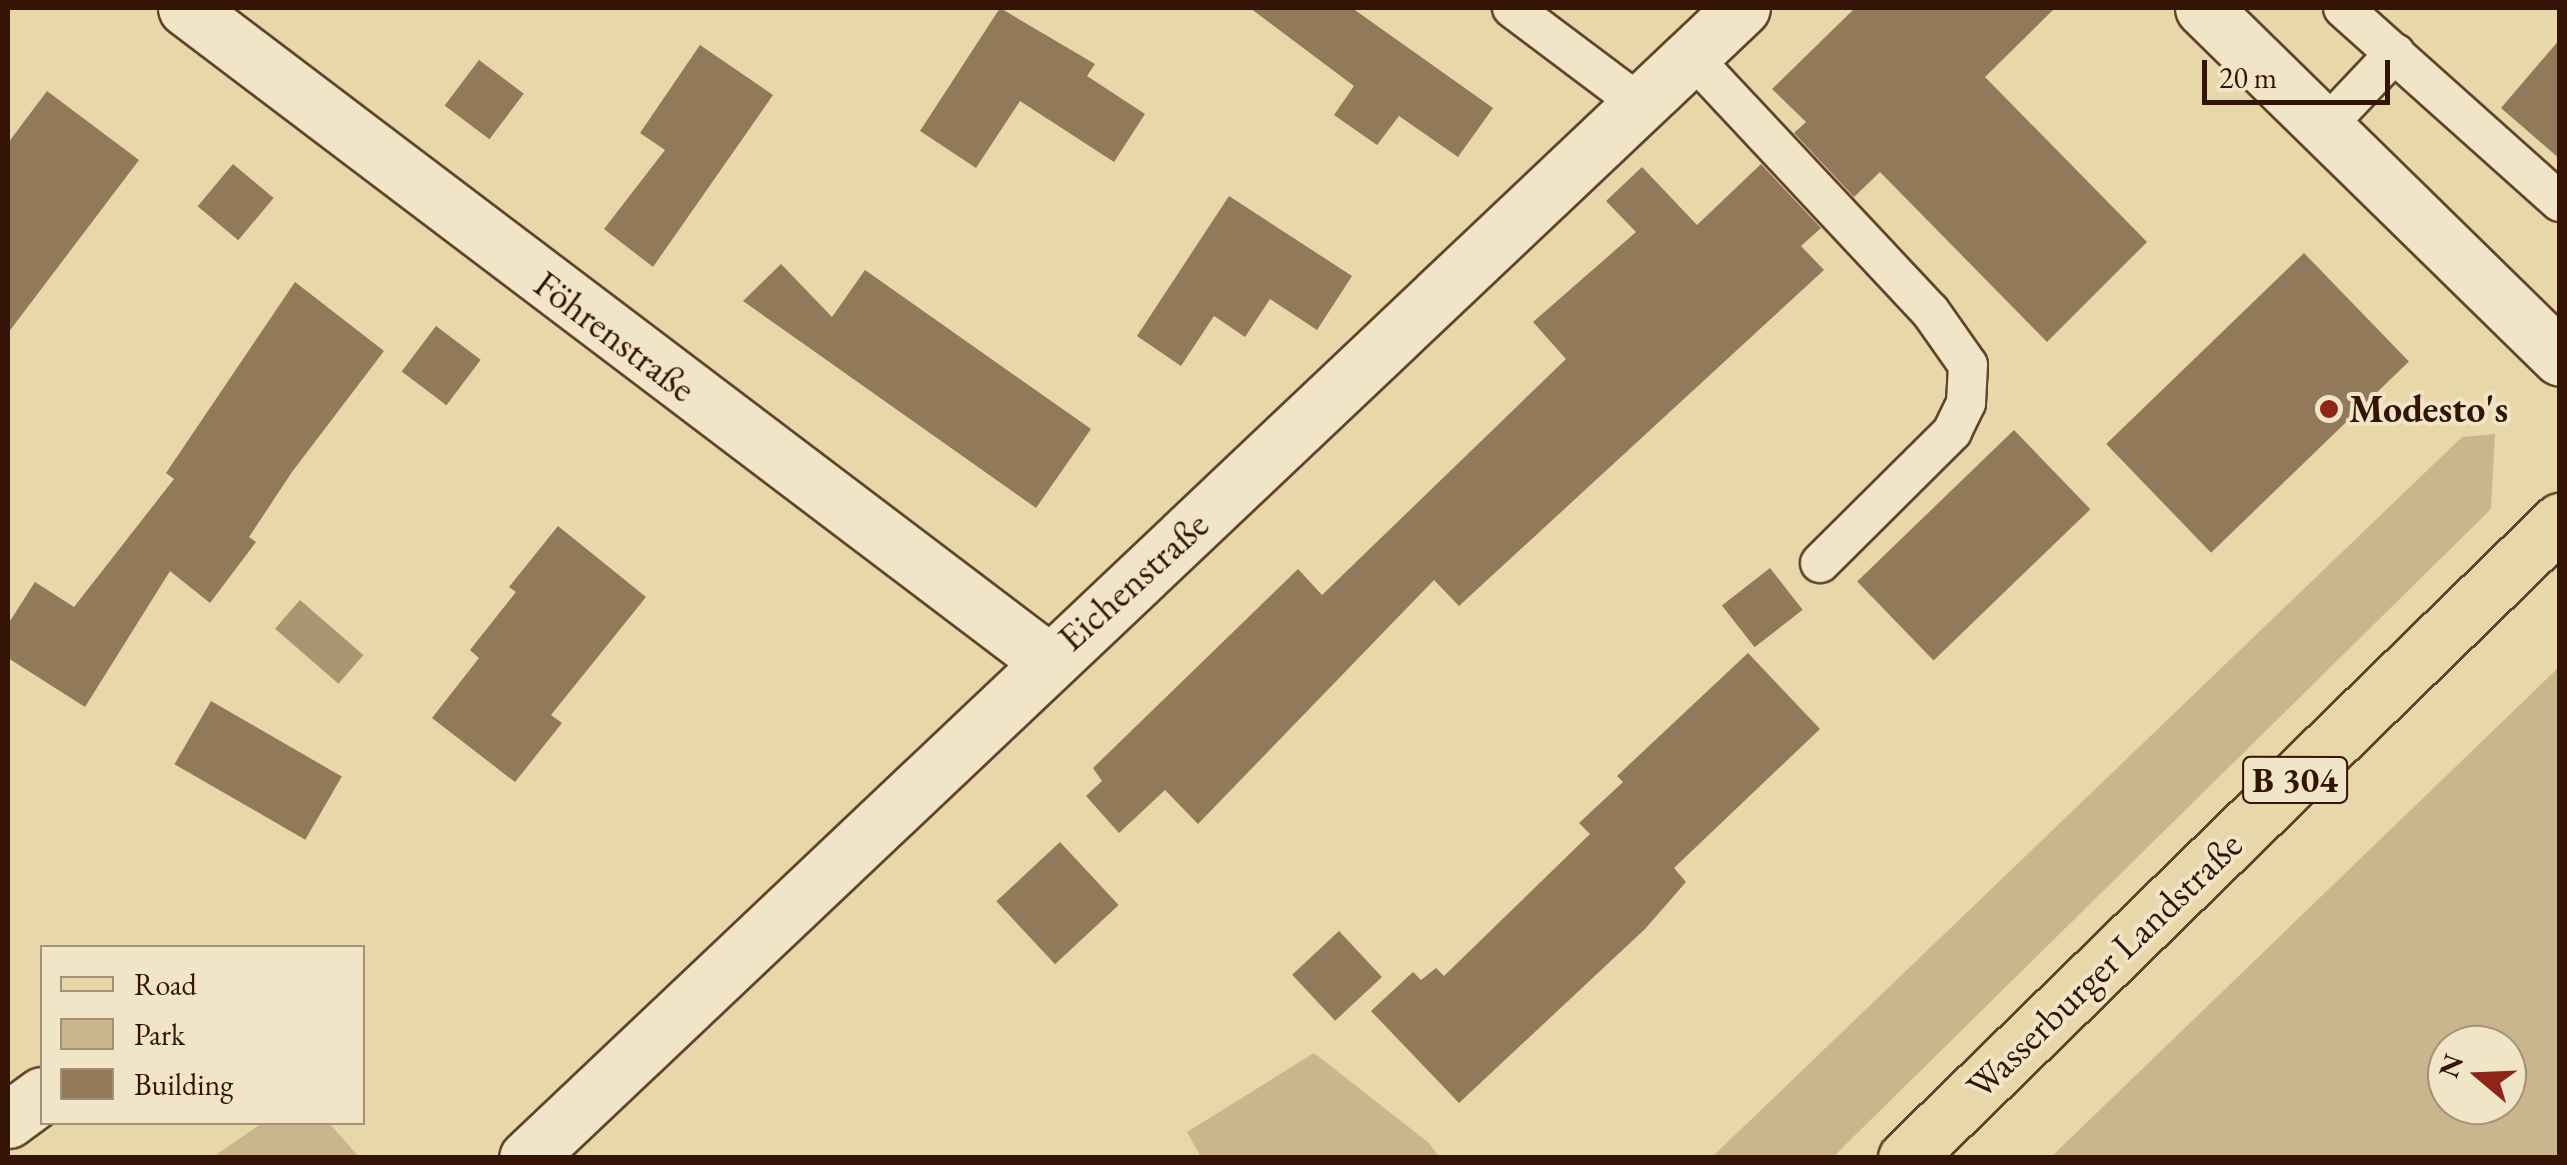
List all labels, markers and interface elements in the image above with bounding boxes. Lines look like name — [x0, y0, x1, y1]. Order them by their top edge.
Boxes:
scale bar — [2207, 40, 2394, 102]
text: 20 m — [2219, 58, 2277, 97]
street label: Föhrenstraße — [526, 261, 704, 411]
place label: Modesto's — [2349, 386, 2508, 432]
marker: Modesto's — [2318, 398, 2340, 420]
street label: Eichenstraße — [1048, 502, 1218, 660]
road number: B 304 — [2240, 750, 2350, 810]
street label: Wasserburger Landstraße — [1957, 822, 2251, 1108]
legend — [40, 945, 365, 1125]
text: Road — [134, 965, 197, 1004]
text: Park — [134, 1015, 185, 1054]
north arrow — [2427, 1025, 2527, 1125]
text: N — [2430, 1049, 2471, 1082]
text: Building — [134, 1065, 233, 1104]

